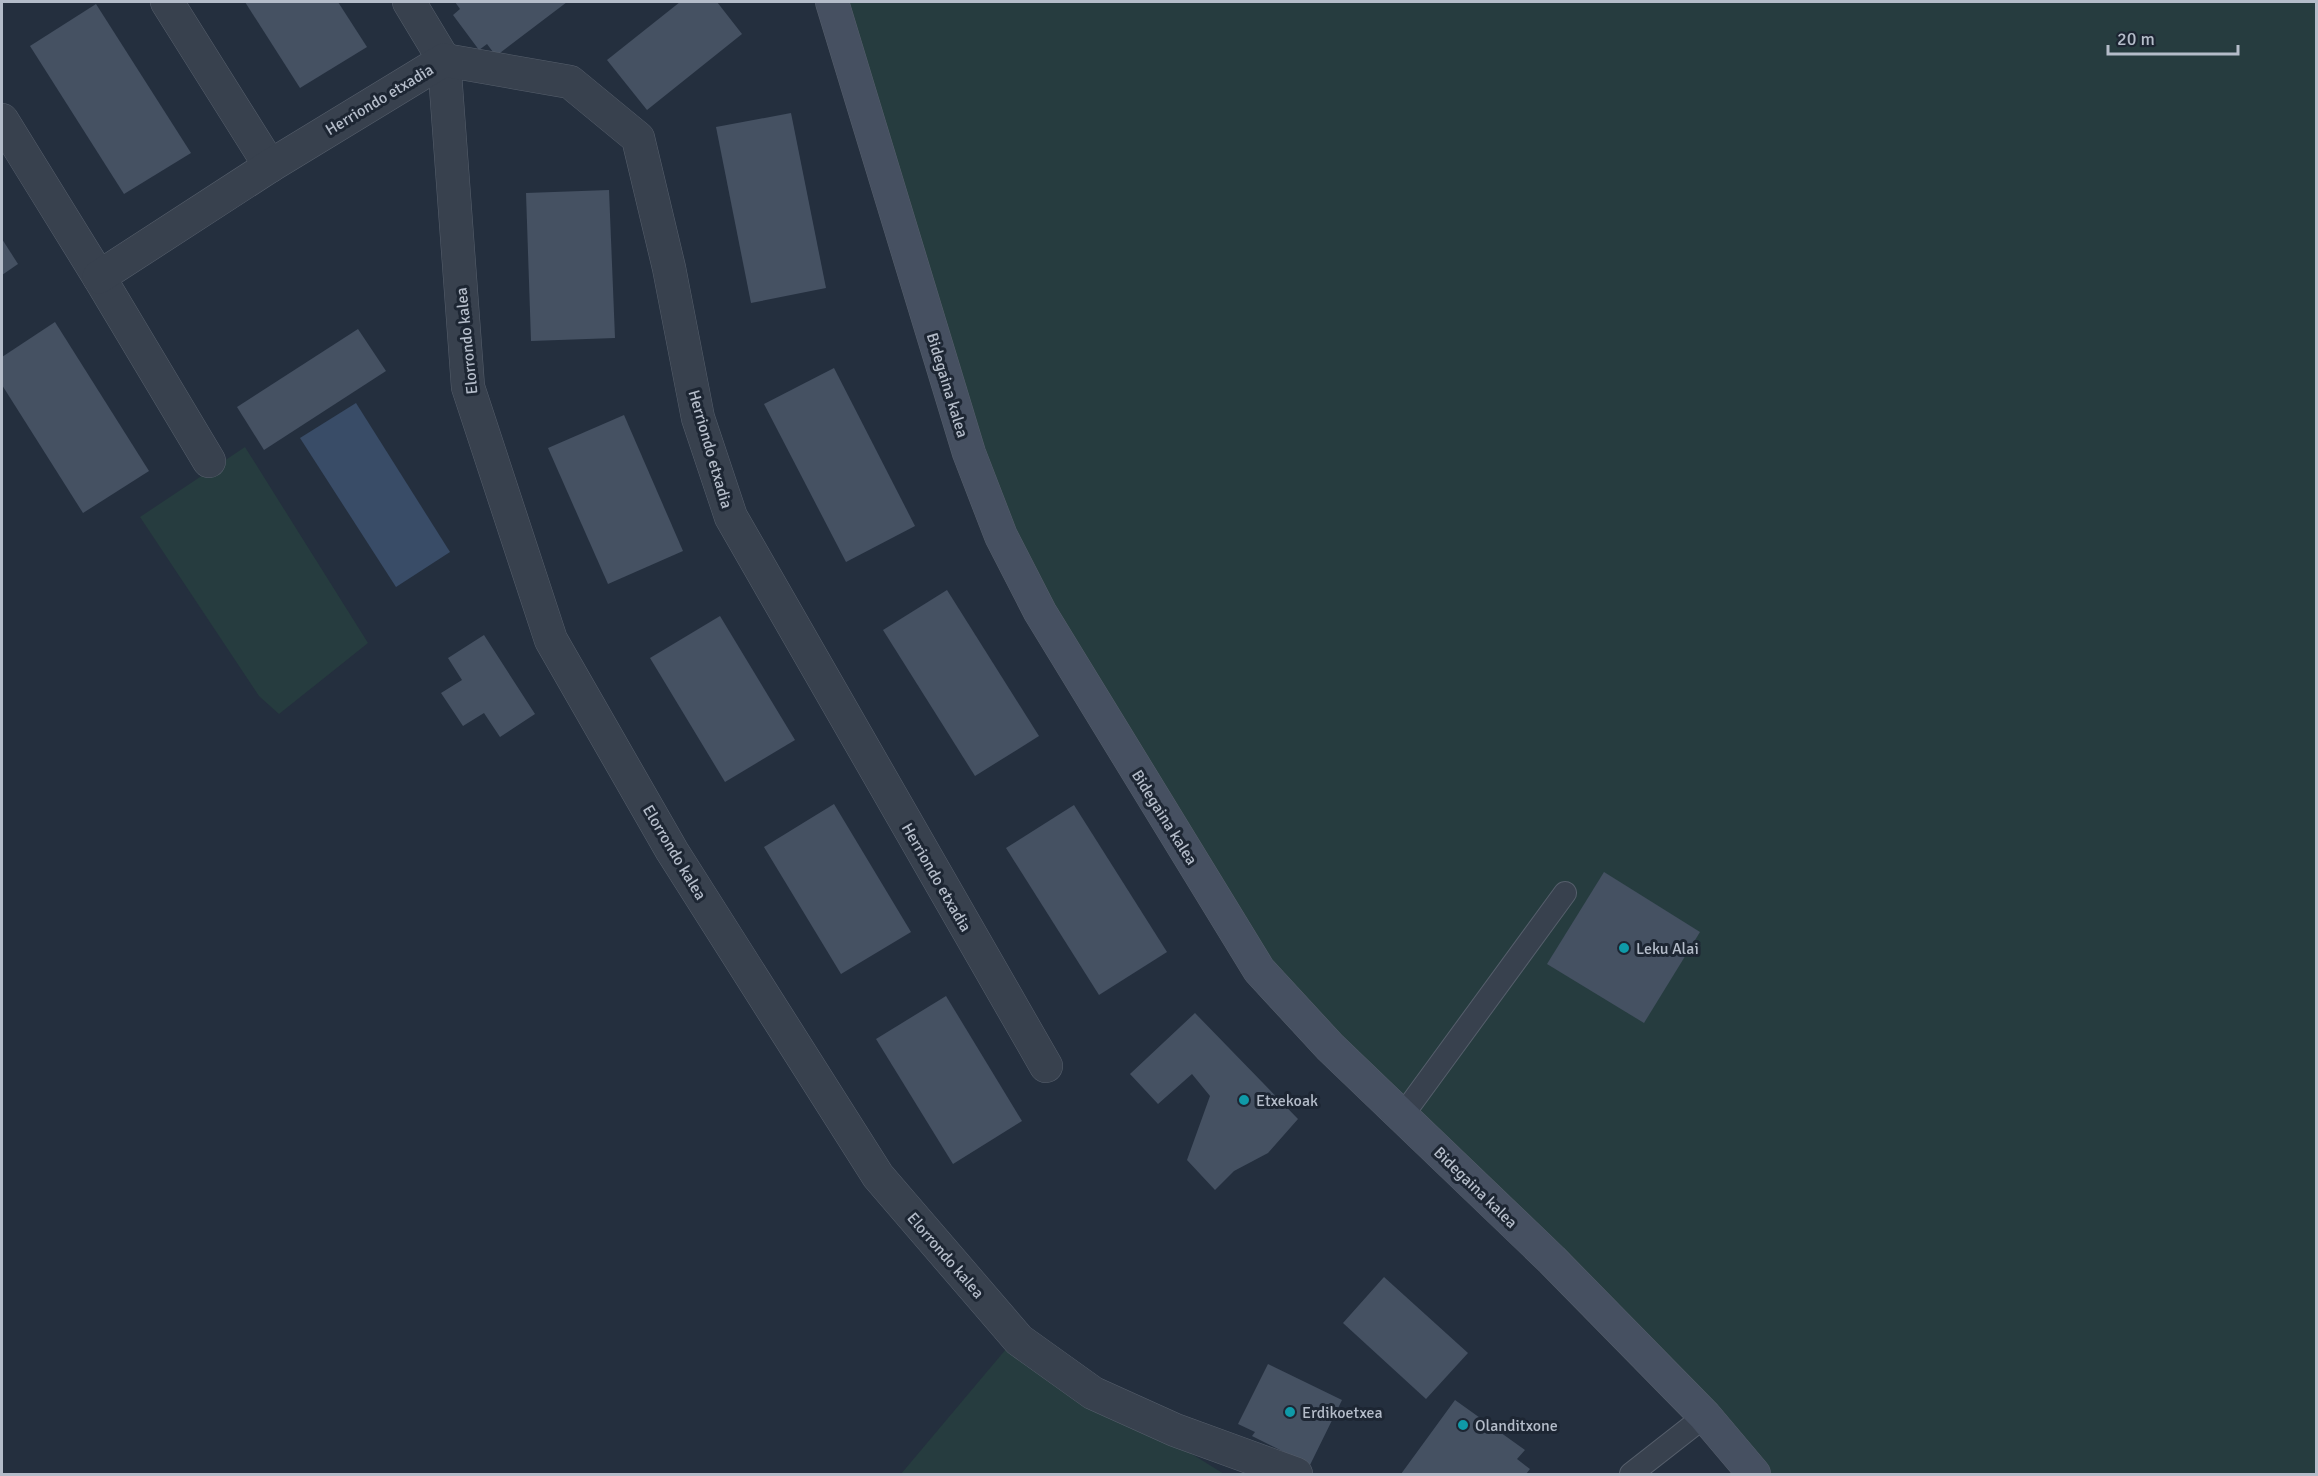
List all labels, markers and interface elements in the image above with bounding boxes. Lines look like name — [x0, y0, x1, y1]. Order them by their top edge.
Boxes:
scale bar — [2108, 18, 2238, 56]
text: 20 m — [2117, 28, 2155, 50]
street label: Herriondo etxadia — [322, 60, 437, 140]
street label: Elorrondo kalea — [451, 286, 483, 395]
street label: Bidegaina kalea — [922, 330, 972, 440]
street label: Herriondo etxadia — [684, 388, 737, 511]
street label: Bidegaina kalea — [1127, 766, 1201, 869]
street label: Elorrondo kalea — [638, 801, 710, 904]
street label: Herriondo etxadia — [897, 819, 975, 936]
place label: Leku Alai — [1636, 939, 1699, 959]
marker: Leku Alai — [1617, 941, 1631, 955]
place label: Etxekoak — [1256, 1091, 1318, 1111]
marker: Etxekoak — [1237, 1093, 1251, 1107]
street label: Bidegaina kalea — [1429, 1143, 1521, 1233]
street label: Elorrondo kalea — [902, 1209, 988, 1303]
place label: Erdikoetxea — [1302, 1403, 1383, 1423]
marker: Erdikoetxea — [1283, 1405, 1297, 1419]
place label: Olanditxone — [1475, 1416, 1558, 1436]
marker: Olanditxone — [1456, 1418, 1470, 1432]

